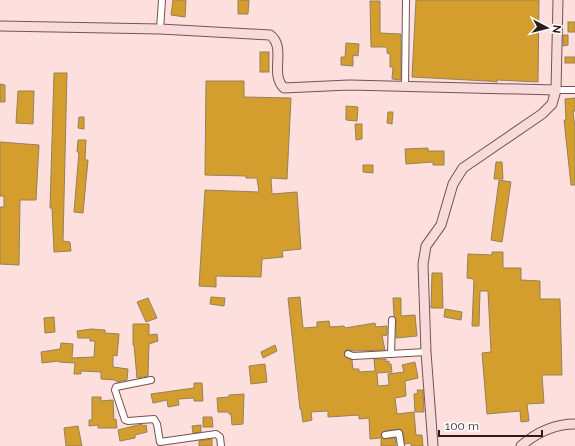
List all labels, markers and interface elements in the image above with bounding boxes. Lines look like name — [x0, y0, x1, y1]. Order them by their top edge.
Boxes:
north arrow — [527, 8, 567, 48]
text: N — [549, 24, 563, 34]
scale bar — [439, 412, 542, 438]
text: 100 m — [445, 419, 479, 433]

